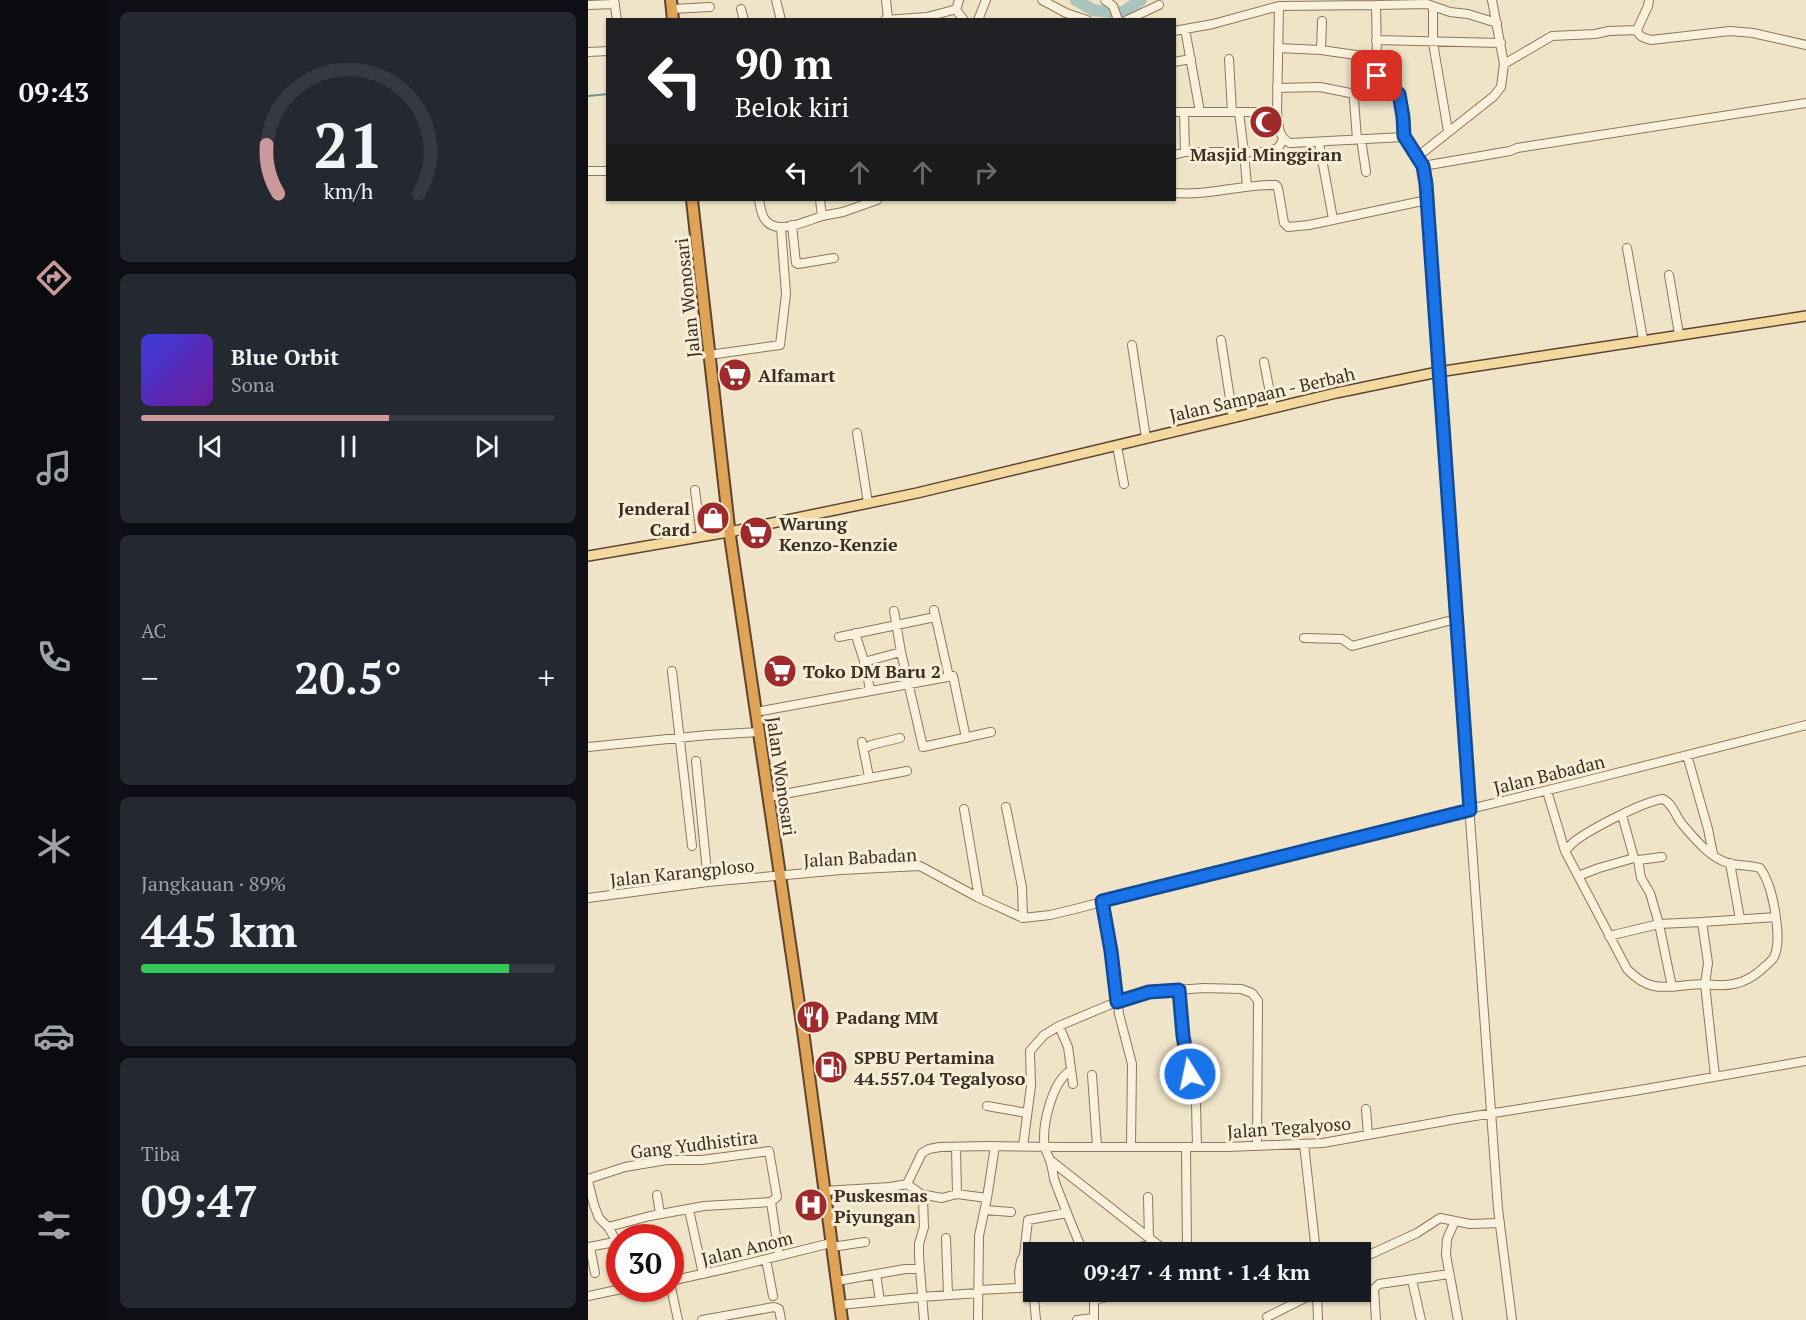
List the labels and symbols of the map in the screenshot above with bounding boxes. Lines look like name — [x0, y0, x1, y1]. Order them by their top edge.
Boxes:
pin — [1351, 50, 1402, 101]
mosque icon: Masjid Minggiran — [1248, 104, 1284, 140]
place label: Masjid Minggiran — [1190, 142, 1343, 166]
street label: Jalan Wonosari — [669, 237, 705, 359]
supermarket icon: Alfamart — [717, 357, 753, 393]
street label: Jalan Sampaan - Berbah — [1167, 361, 1357, 427]
place label: Alfamart — [758, 363, 835, 387]
place label: Jenderal Card — [618, 496, 690, 541]
shop icon: Jenderal Card — [695, 500, 731, 536]
place label: Warung Kenzo-Kenzie — [779, 511, 898, 556]
supermarket icon: Warung Kenzo-Kenzie — [738, 515, 774, 551]
supermarket icon: Toko DM Baru 2 — [762, 653, 798, 689]
place label: Toko DM Baru 2 — [803, 659, 941, 683]
street label: Jalan Wonosari — [762, 715, 802, 837]
street label: Jalan Babadan — [1491, 749, 1607, 799]
street label: Jalan Babadan — [803, 842, 918, 872]
street label: Jalan Karangploso — [609, 852, 755, 892]
restaurant icon: Padang MM — [795, 999, 831, 1035]
place label: Padang MM — [836, 1005, 939, 1029]
position arrow — [1158, 1042, 1222, 1106]
place label: SPBU Pertamina 44.557.04 Tegalyoso — [854, 1045, 1026, 1090]
fuel station icon: SPBU Pertamina 44.557.04 Tegalyoso — [813, 1049, 849, 1085]
street label: Jalan Tegalyoso — [1226, 1111, 1352, 1143]
street label: Gang Yudhistira — [629, 1124, 759, 1164]
place label: Puskesmas Piyungan — [834, 1183, 928, 1228]
hospital icon: Puskesmas Piyungan — [793, 1187, 829, 1223]
speed limit sign: 30 — [606, 1224, 684, 1302]
street label: Jalan Anom — [699, 1225, 795, 1271]

